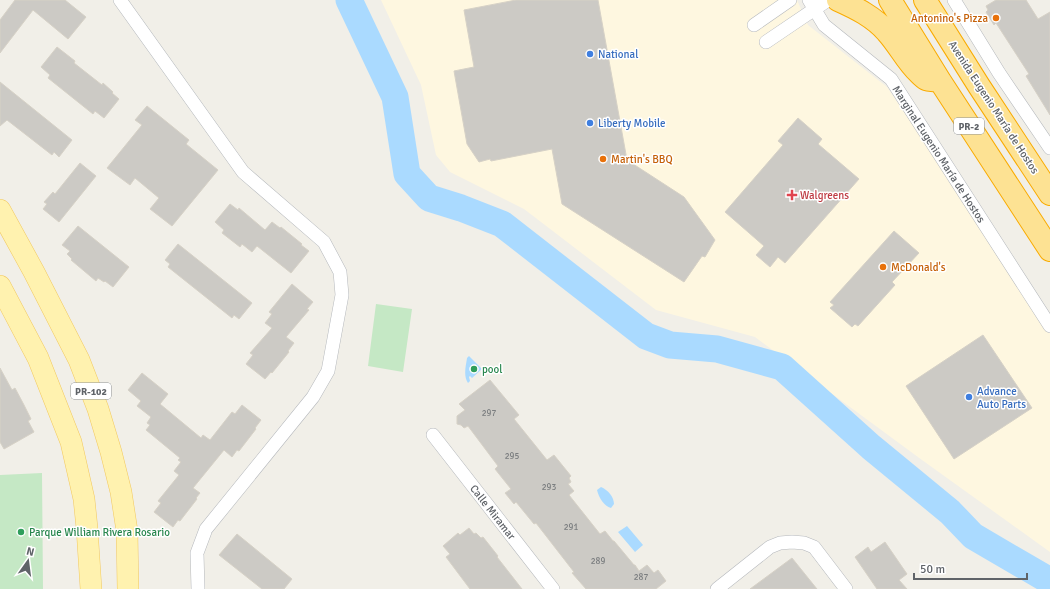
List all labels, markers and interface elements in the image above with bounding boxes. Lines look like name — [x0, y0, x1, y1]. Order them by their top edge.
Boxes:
place label: Antonino's Pizza — [911, 12, 988, 25]
marker: Antonino's Pizza — [991, 13, 1001, 23]
street label: Avenida Eugenio María de Hostos — [946, 38, 1042, 176]
place label: National — [598, 48, 638, 61]
marker: National — [585, 49, 595, 59]
street label: Marginal Eugenio María de Hostos — [889, 83, 988, 225]
place label: Liberty Mobile — [598, 117, 666, 130]
marker: Liberty Mobile — [585, 118, 595, 128]
road number: PR-2 — [954, 118, 984, 134]
place label: Martin's BBQ — [611, 153, 673, 166]
marker: Martin's BBQ — [598, 154, 608, 164]
place label: Walgreens — [800, 189, 849, 202]
marker: Walgreens — [787, 190, 797, 200]
place label: McDonald's — [891, 261, 946, 274]
marker: McDonald's — [878, 262, 888, 272]
place label: pool — [482, 363, 503, 376]
marker: pool — [469, 364, 479, 374]
road number: PR-102 — [71, 383, 111, 399]
place label: Advance Auto Parts — [977, 385, 1026, 411]
marker: Advance Auto Parts — [964, 392, 974, 402]
house number: 297 — [482, 408, 496, 419]
house number: 295 — [505, 451, 519, 462]
street label: Calle Miramar — [467, 482, 518, 542]
house number: 293 — [542, 482, 556, 493]
house number: 291 — [564, 522, 578, 533]
place label: Parque William Rivera Rosario — [29, 526, 170, 539]
marker: Parque William Rivera Rosario — [16, 527, 26, 537]
north arrow — [8, 541, 48, 581]
text: N — [25, 545, 36, 559]
scale bar — [914, 555, 1027, 581]
house number: 289 — [591, 556, 605, 567]
text: 50 m — [920, 562, 945, 577]
house number: 287 — [634, 572, 648, 583]

